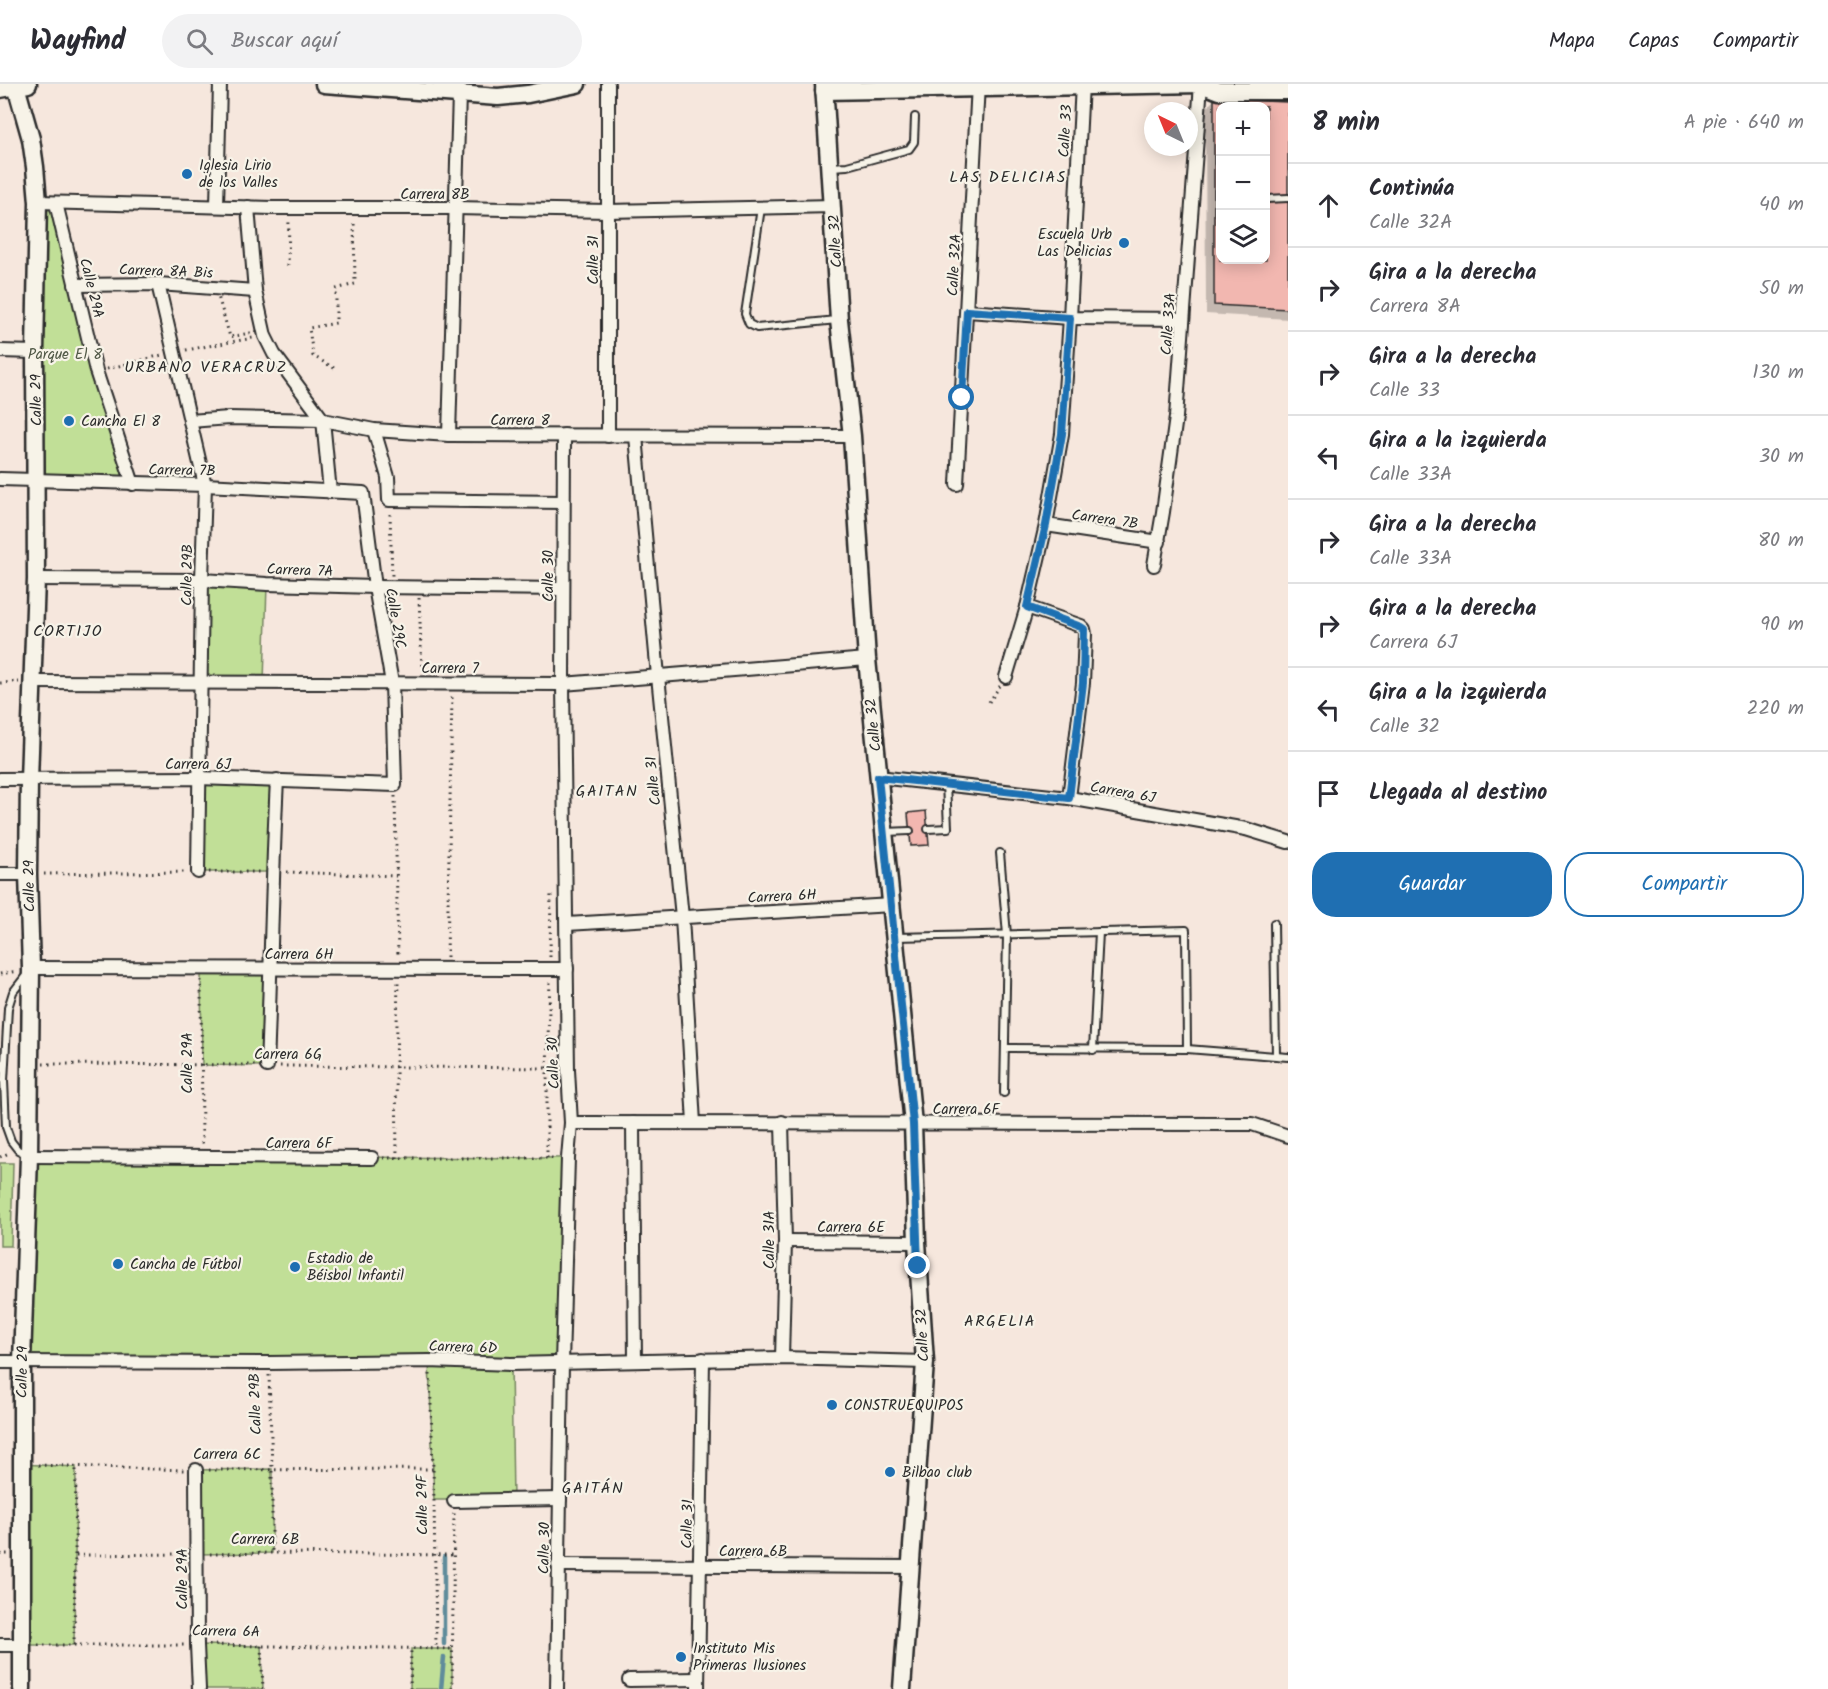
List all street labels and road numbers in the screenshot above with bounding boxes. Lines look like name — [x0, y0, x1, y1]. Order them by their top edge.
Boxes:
street label: Calle 33 — [1053, 103, 1079, 158]
street label: Carrera 8B — [400, 183, 470, 207]
street label: Calle 32 — [823, 214, 849, 268]
street label: Calle 32A — [941, 233, 969, 297]
street label: Calle 31 — [582, 235, 606, 285]
street label: Calle 29A — [72, 256, 110, 321]
street label: Carrera 8A Bis — [118, 258, 214, 286]
street label: Calle 33A — [1155, 292, 1183, 356]
street label: Calle 29 — [25, 373, 49, 426]
street label: Carrera 8 — [490, 409, 551, 433]
street label: Carrera 7B — [148, 458, 216, 484]
street label: Carrera 7B — [1070, 503, 1140, 537]
street label: Calle 29B — [175, 544, 201, 606]
street label: Calle 30 — [537, 549, 561, 602]
street label: Carrera 7A — [266, 558, 334, 584]
street label: Calle 29C — [378, 586, 412, 650]
street label: Carrera 7 — [421, 657, 480, 681]
street label: Calle 32 — [859, 697, 889, 753]
street label: Carrera 6J — [165, 753, 232, 777]
street label: Calle 31 — [639, 755, 669, 807]
street label: Carrera 6J — [1088, 775, 1158, 811]
street label: Calle 29 — [18, 859, 42, 912]
street label: Carrera 6H — [747, 883, 817, 911]
street label: Carrera 6H — [264, 943, 334, 967]
street label: Calle 29A — [176, 1032, 200, 1094]
street label: Calle 30 — [541, 1036, 567, 1089]
street label: Carrera 6G — [254, 1043, 322, 1067]
street label: Carrera 6F — [933, 1098, 1001, 1122]
street label: Carrera 6F — [266, 1132, 334, 1156]
street label: Calle 31A — [758, 1211, 782, 1269]
street label: Carrera 6E — [817, 1216, 886, 1240]
street label: Calle 32 — [910, 1308, 936, 1362]
street label: Carrera 6D — [428, 1335, 498, 1361]
street label: Calle 29 — [11, 1345, 35, 1398]
street label: Calle 29B — [243, 1373, 269, 1435]
street label: Carrera 6C — [193, 1443, 261, 1467]
street label: Calle 29F — [410, 1474, 436, 1535]
street label: Calle 31 — [676, 1499, 700, 1549]
street label: Calle 30 — [533, 1521, 557, 1574]
street label: Carrera 6B — [231, 1528, 299, 1552]
street label: Carrera 6B — [719, 1540, 787, 1564]
street label: Calle 29A — [171, 1548, 195, 1610]
street label: Carrera 6A — [192, 1619, 260, 1645]

